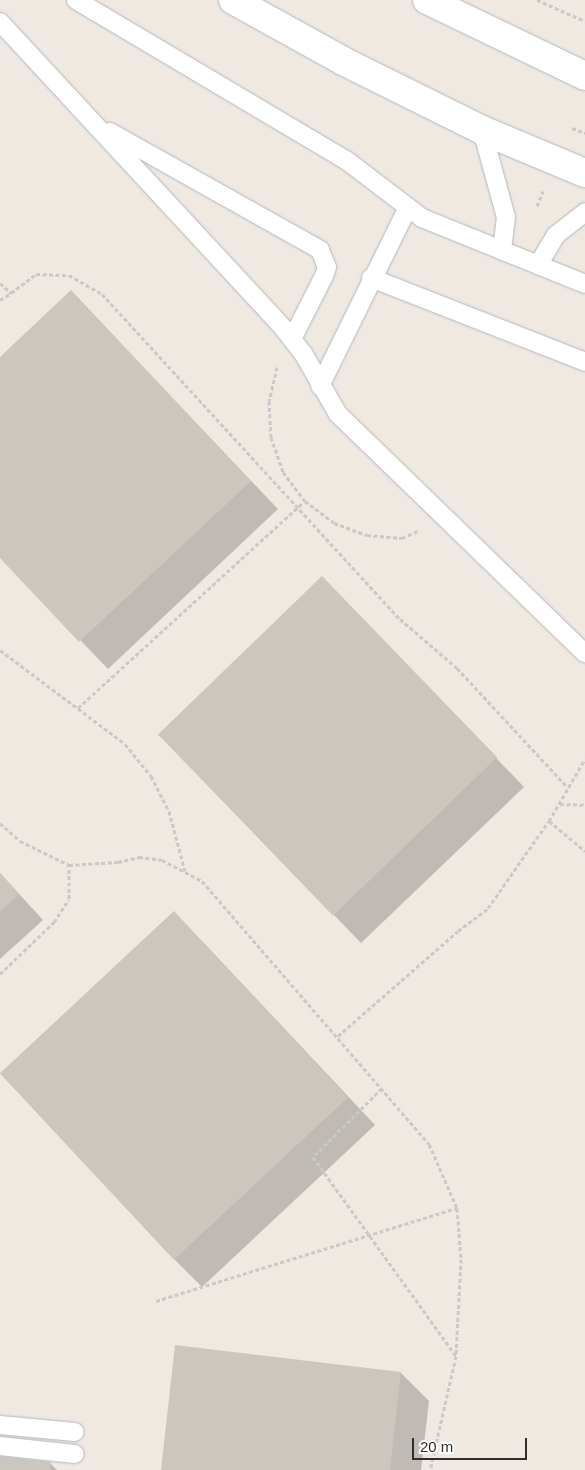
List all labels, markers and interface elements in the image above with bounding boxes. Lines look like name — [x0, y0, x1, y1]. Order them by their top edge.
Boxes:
scale bar — [415, 1428, 530, 1460]
text: 20 m — [420, 1438, 453, 1455]

